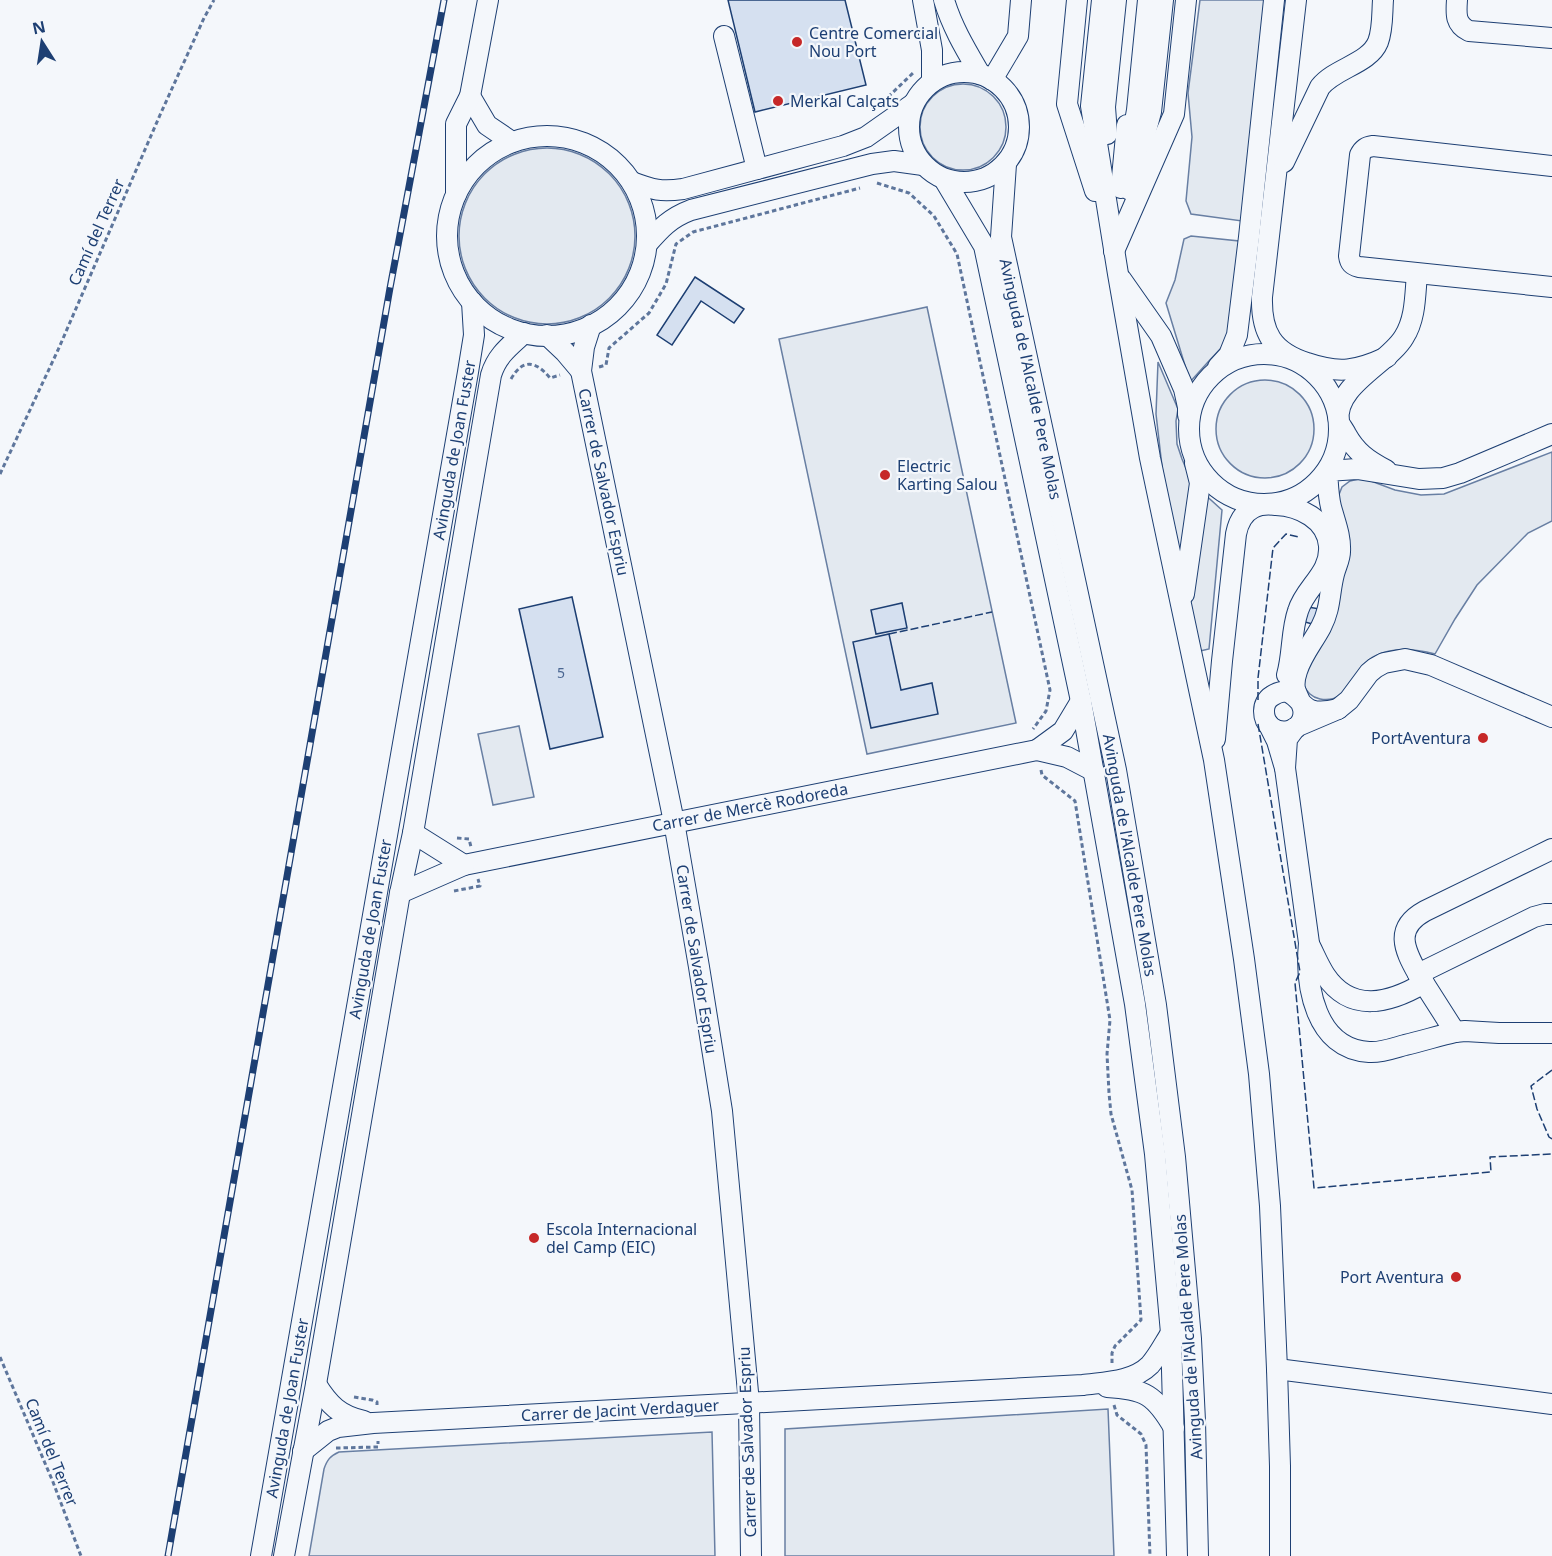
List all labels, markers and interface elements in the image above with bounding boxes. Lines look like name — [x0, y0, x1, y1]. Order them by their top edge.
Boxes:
north arrow — [12, 12, 72, 72]
text: N — [30, 15, 48, 39]
place label: Centre Comercial Nou Port — [809, 22, 938, 62]
marker: Centre Comercial Nou Port — [790, 35, 804, 49]
place label: Merkal Calçats — [790, 90, 899, 112]
marker: Merkal Calçats — [771, 94, 785, 108]
street label: Camí del Terrer — [63, 175, 130, 289]
street label: Avinguda de l'Alcalde Pere Molas — [995, 256, 1067, 502]
street label: Avinguda de Joan Fuster — [427, 358, 481, 542]
street label: Carrer de Salvador Espriu — [573, 386, 635, 578]
place label: Electric Karting Salou — [897, 455, 998, 495]
marker: Electric Karting Salou — [878, 468, 892, 482]
house number: 5 — [557, 663, 565, 682]
place label: PortAventura — [1371, 727, 1471, 749]
marker: PortAventura — [1476, 731, 1490, 745]
street label: Avinguda de l'Alcalde Pere Molas — [1098, 732, 1162, 978]
street label: Carrer de Mercè Rodoreda — [650, 777, 850, 837]
street label: Avinguda de Joan Fuster — [343, 837, 397, 1021]
street label: Carrer de Salvador Espriu — [671, 863, 723, 1055]
street label: Avinguda de l'Alcalde Pere Molas — [1168, 1214, 1208, 1460]
place label: Escola Internacional del Camp (EIC) — [546, 1218, 697, 1258]
marker: Escola Internacional del Camp (EIC) — [527, 1231, 541, 1245]
place label: Port Aventura — [1340, 1266, 1444, 1288]
marker: Port Aventura — [1449, 1270, 1463, 1284]
street label: Avinguda de Joan Fuster — [260, 1316, 314, 1500]
street label: Carrer de Salvador Espriu — [733, 1346, 761, 1538]
street label: Carrer de Jacint Verdaguer — [520, 1394, 720, 1426]
street label: Camí del Terrer — [20, 1395, 84, 1510]

